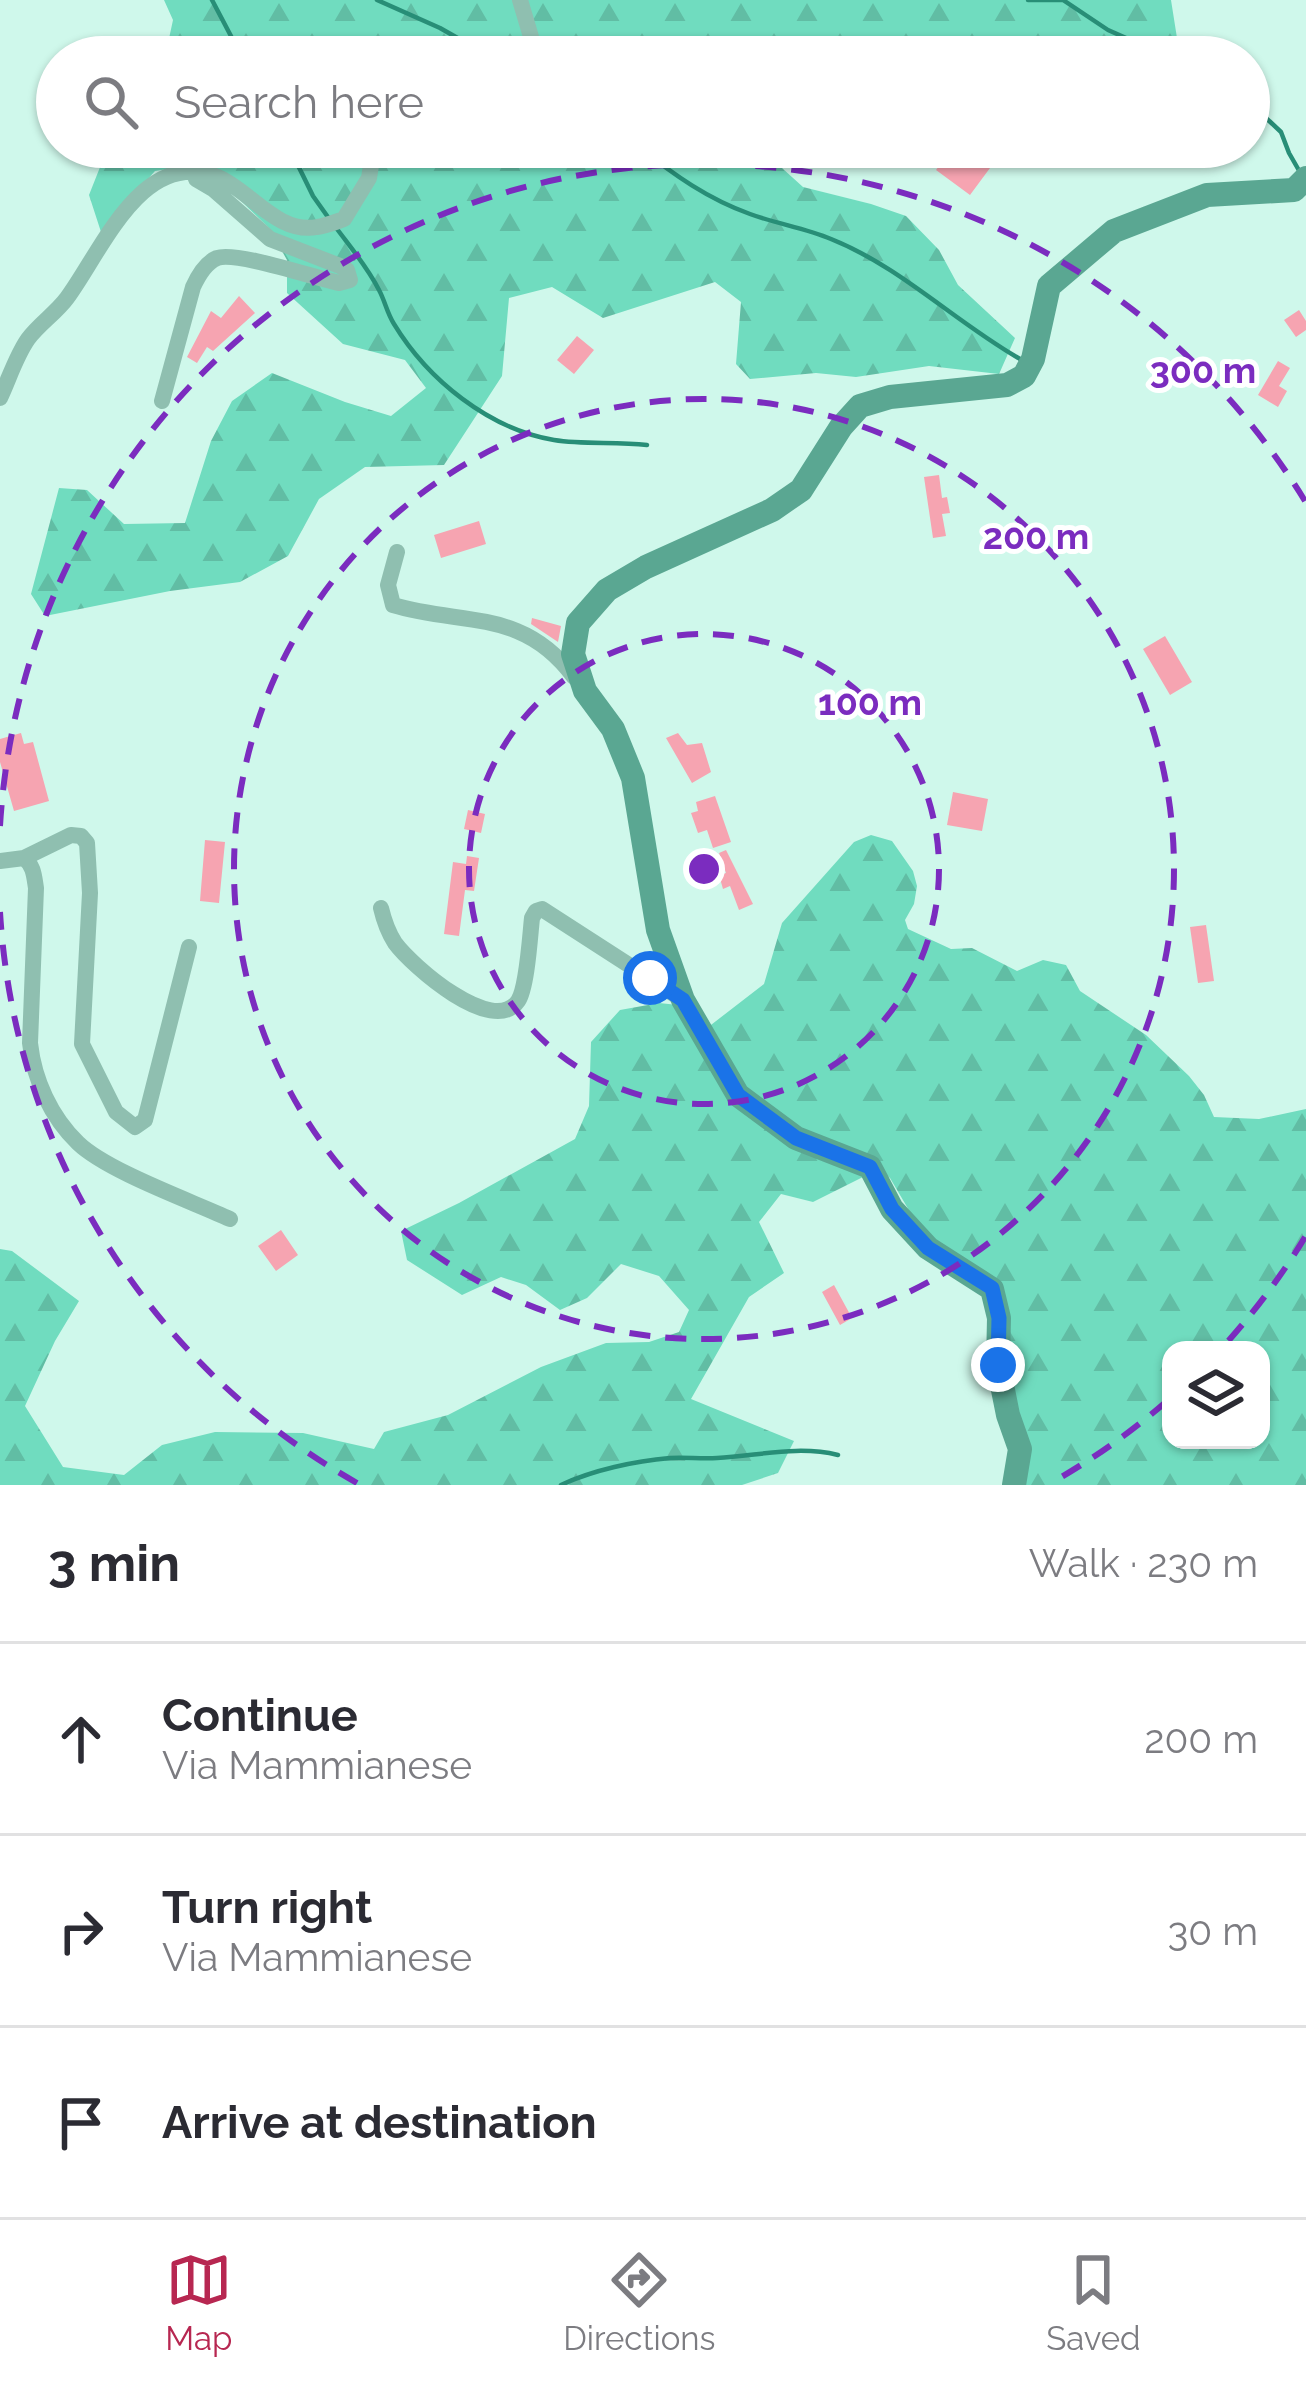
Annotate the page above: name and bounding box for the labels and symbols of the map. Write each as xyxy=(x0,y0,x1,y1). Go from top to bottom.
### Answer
text: 300 m xyxy=(1150,349,1256,391)
text: 200 m xyxy=(983,515,1089,557)
text: 100 m xyxy=(818,681,922,723)
centre of rings xyxy=(683,848,725,890)
route start xyxy=(623,951,677,1005)
route end xyxy=(971,1338,1025,1392)

